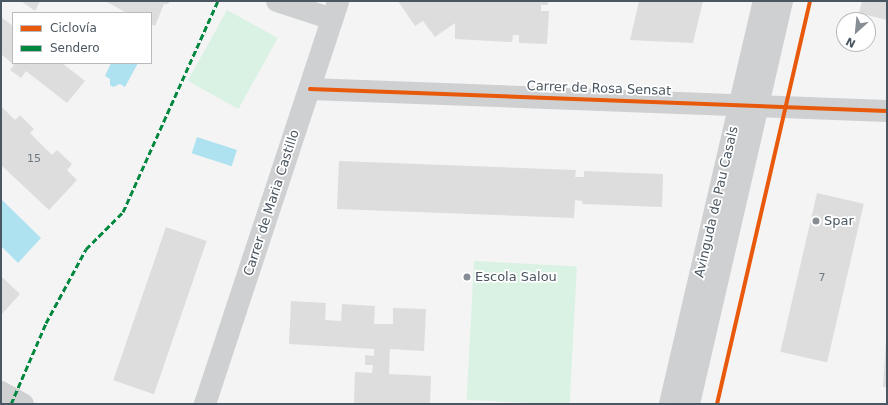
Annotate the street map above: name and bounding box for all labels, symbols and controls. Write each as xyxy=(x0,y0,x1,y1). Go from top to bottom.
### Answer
legend xyxy=(12,12,152,64)
north arrow xyxy=(836,12,876,52)
text: Ciclovía xyxy=(50,21,97,35)
text: N xyxy=(844,34,858,50)
text: Sendero xyxy=(50,41,100,55)
street label: Carrer de Rosa Sensat xyxy=(526,79,672,99)
street label: Avinguda de Pau Casals xyxy=(692,125,742,279)
street label: Carrer de Maria Castillo xyxy=(241,128,303,278)
house number: 15 xyxy=(27,152,41,166)
place label: Spar xyxy=(824,213,854,229)
marker: Spar xyxy=(811,216,821,226)
place label: Escola Salou xyxy=(475,269,557,285)
house number: 7 xyxy=(819,271,825,285)
marker: Escola Salou xyxy=(462,272,472,282)

